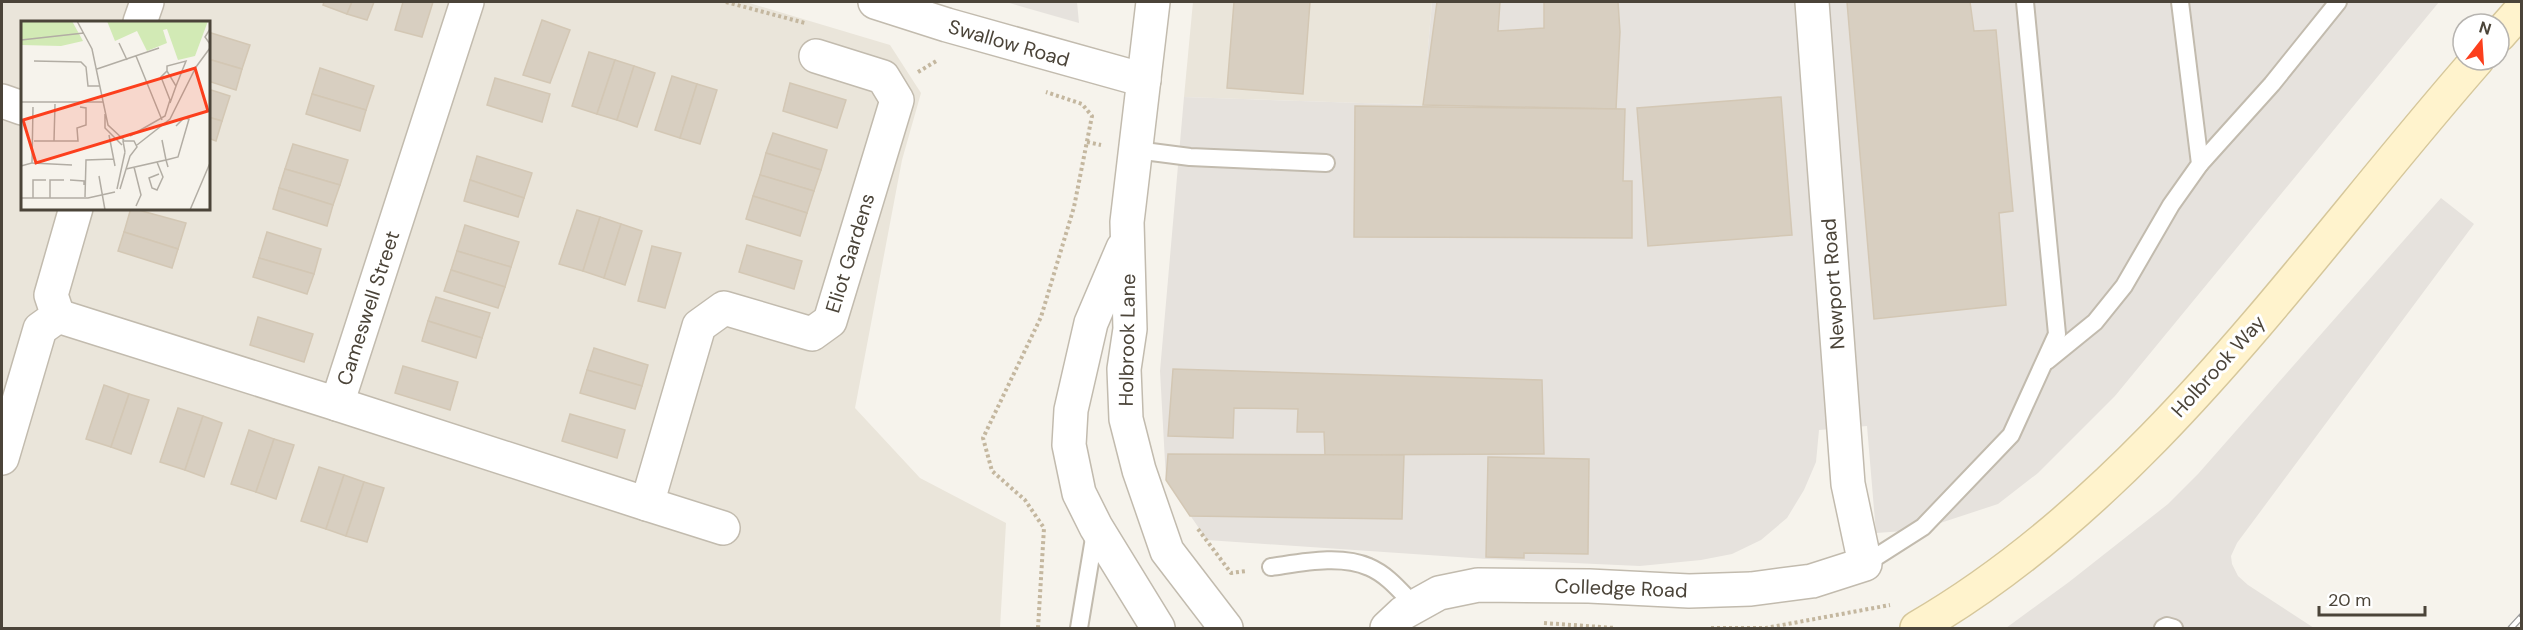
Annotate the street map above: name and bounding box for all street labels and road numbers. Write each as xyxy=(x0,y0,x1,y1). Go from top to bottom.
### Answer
street label: Swallow Road xyxy=(945,13,1073,73)
street label: Eliot Gardens xyxy=(819,190,881,316)
street label: Newport Road xyxy=(1815,217,1851,351)
street label: Cameswell Street xyxy=(331,227,405,389)
street label: Holbrook Lane xyxy=(1113,273,1141,407)
street label: Holbrook Way xyxy=(2165,309,2271,423)
street label: Colledge Road xyxy=(1554,573,1688,603)

